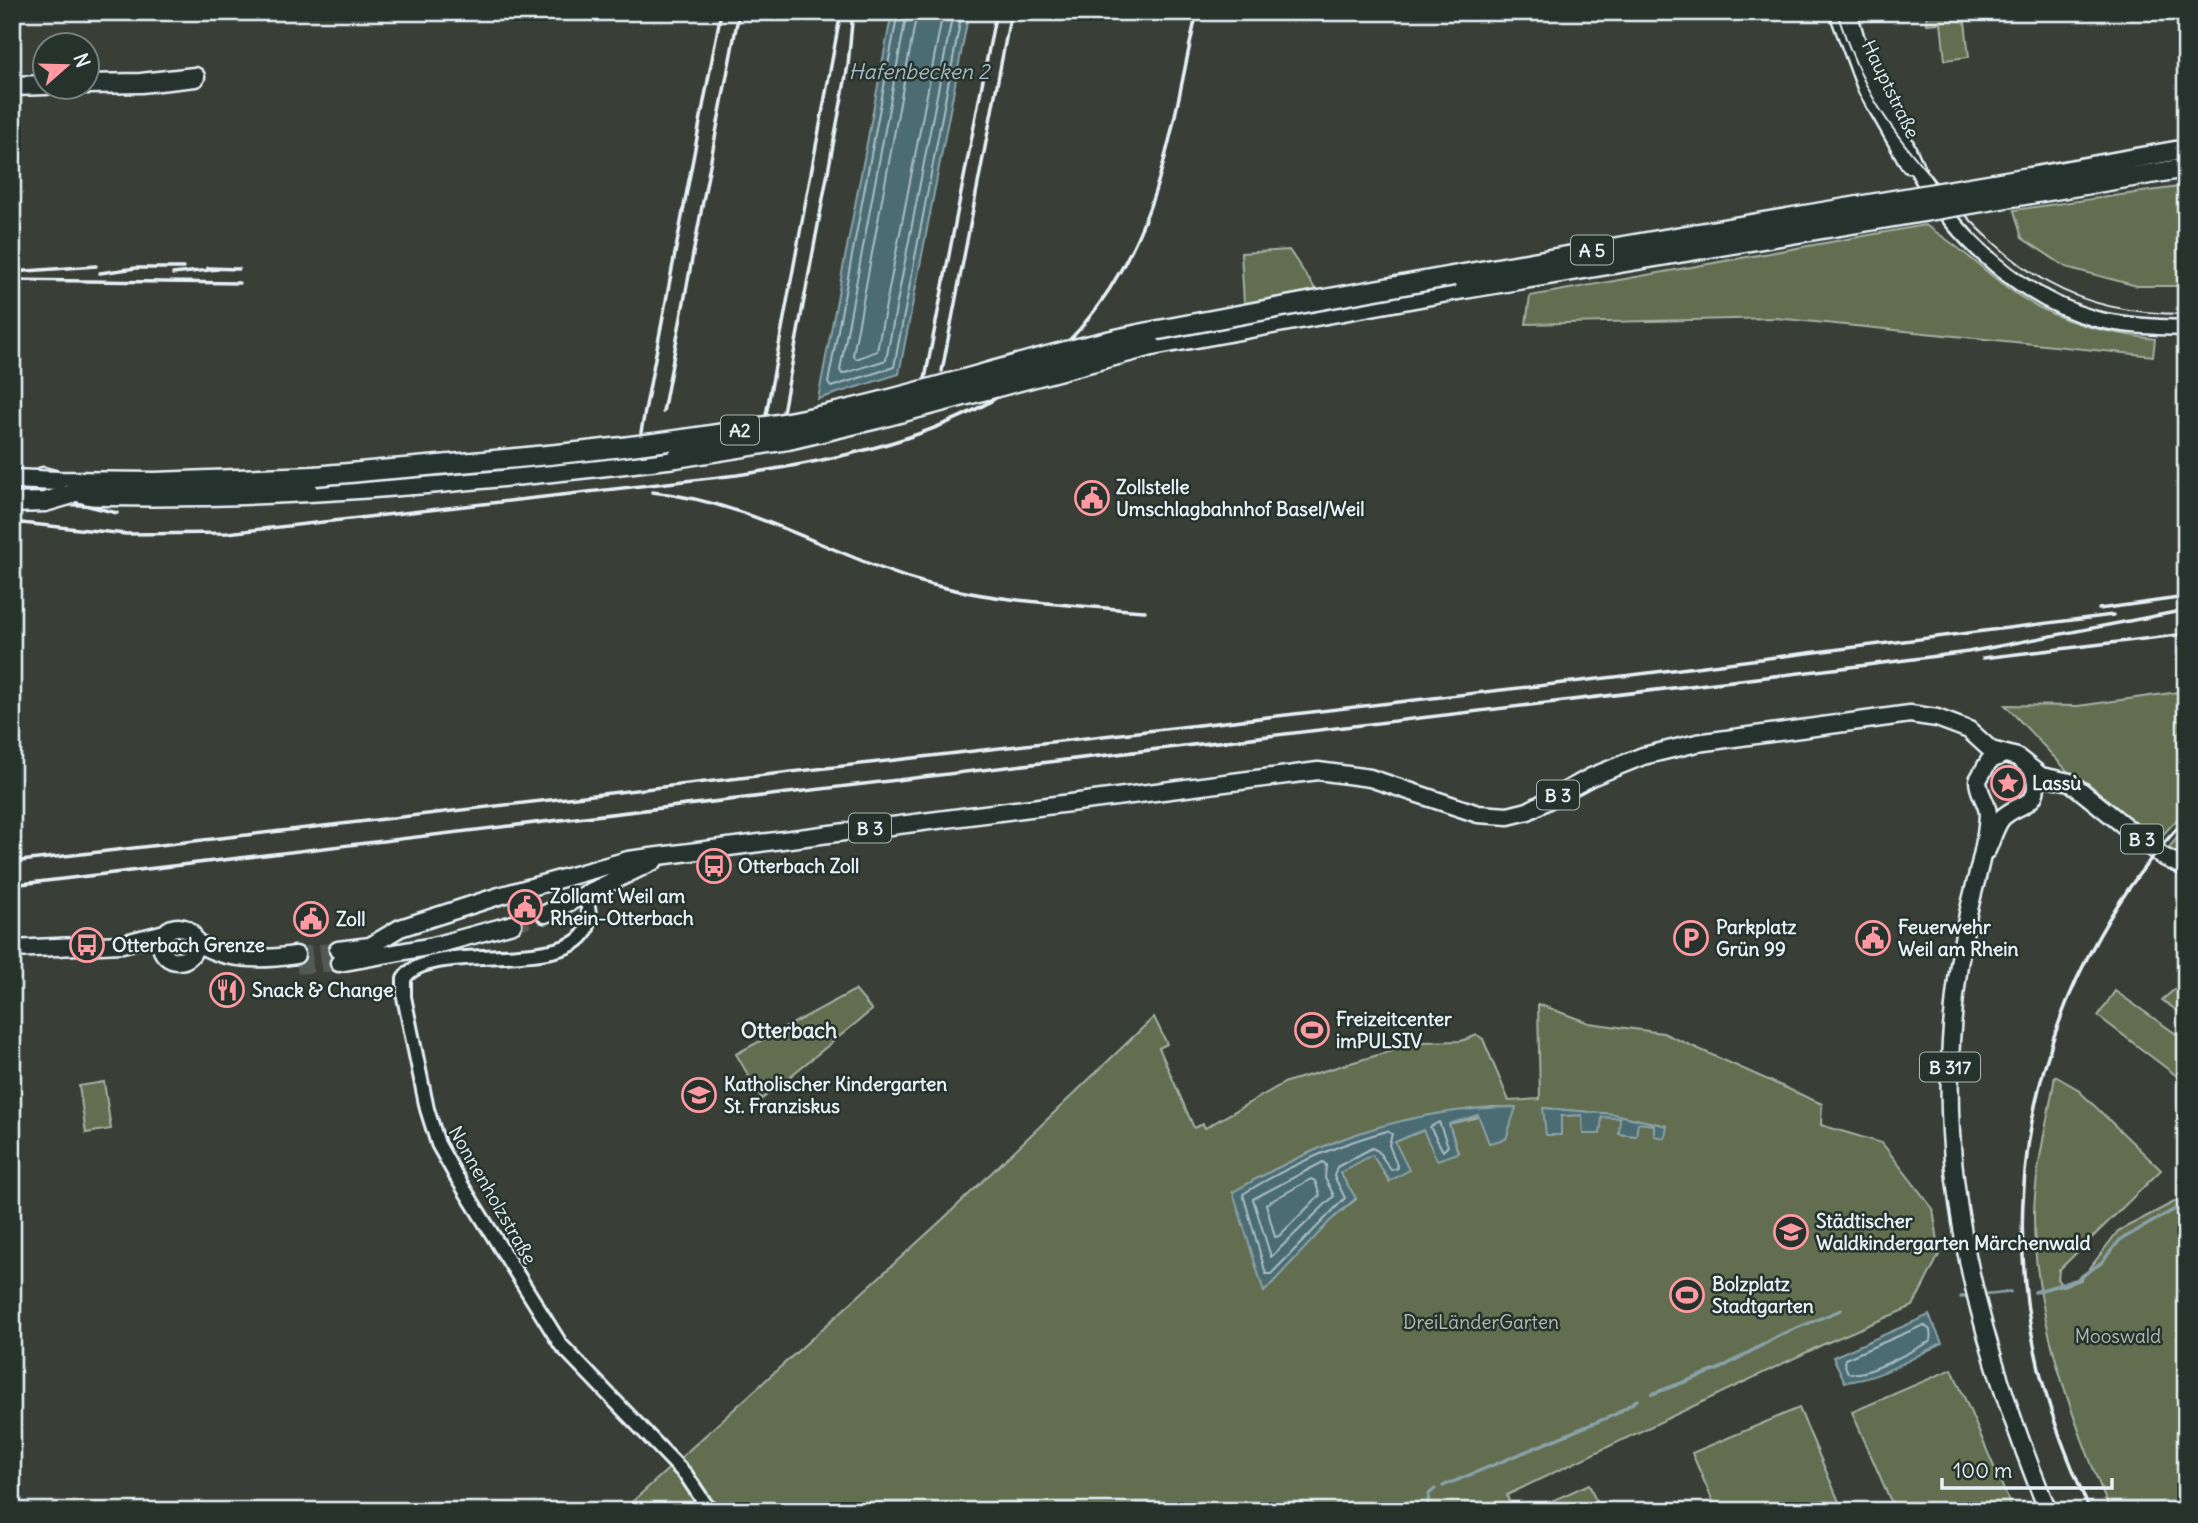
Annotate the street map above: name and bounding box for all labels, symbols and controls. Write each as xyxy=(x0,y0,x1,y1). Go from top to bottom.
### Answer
north arrow xyxy=(32,32,102,102)
street label: Hauptstraße xyxy=(1857,36,1925,142)
text: N xyxy=(68,50,95,70)
water label: Hafenbecken 2 xyxy=(848,58,991,85)
road number: A 5 xyxy=(1571,236,1613,264)
road number: A2 xyxy=(721,416,759,444)
place label: Zollstelle Umschlagbahnhof Basel/Weil xyxy=(1116,475,1365,521)
public building icon: Zollstelle Umschlagbahnhof Basel/Weil xyxy=(1073,479,1111,517)
place icon: Lassù xyxy=(1989,764,2027,802)
place label: Lassù xyxy=(2032,771,2081,795)
road number: B 3 xyxy=(1537,780,1579,810)
road number: B 3 xyxy=(849,814,891,842)
road number: B 3 xyxy=(2121,824,2163,854)
bus stop icon: Otterbach Zoll xyxy=(695,847,733,885)
place label: Otterbach Zoll xyxy=(738,854,859,878)
place label: Zollamt Weil am Rhein-Otterbach xyxy=(550,884,694,930)
public building icon: Zollamt Weil am Rhein-Otterbach xyxy=(506,888,544,926)
public building icon: Zoll xyxy=(292,900,330,938)
place label: Zoll xyxy=(336,907,366,931)
place label: Parkplatz Grün 99 xyxy=(1716,915,1797,961)
place label: Feuerwehr Weil am Rhein xyxy=(1898,915,2018,961)
parking icon: Parkplatz Grün 99 xyxy=(1672,919,1710,957)
public building icon: Feuerwehr Weil am Rhein xyxy=(1854,919,1892,957)
bus stop icon: Otterbach Grenze xyxy=(68,926,106,964)
place label: Otterbach Grenze xyxy=(112,933,265,957)
restaurant icon: Snack & Change xyxy=(208,971,246,1009)
place label: Snack & Change xyxy=(252,978,393,1002)
place label: Freizeitcenter imPULSIV xyxy=(1336,1007,1452,1053)
sports icon: Freizeitcenter imPULSIV xyxy=(1293,1011,1331,1049)
district label: Otterbach xyxy=(741,1017,837,1044)
road number: B 317 xyxy=(1920,1052,1980,1082)
place label: Katholischer Kindergarten St. Franziskus xyxy=(724,1072,947,1118)
school or university icon: Katholischer Kindergarten St. Franziskus xyxy=(680,1076,718,1114)
street label: Nonnenholzstraße xyxy=(444,1121,542,1269)
place label: Städtischer Waldkindergarten Märchenwald xyxy=(1816,1209,2091,1255)
school or university icon: Städtischer Waldkindergarten Märchenwald xyxy=(1772,1213,1810,1251)
place label: Bolzplatz Stadtgarten xyxy=(1712,1272,1814,1318)
sports icon: Bolzplatz Stadtgarten xyxy=(1668,1276,1706,1314)
park label: DreiLänderGarten xyxy=(1403,1310,1559,1334)
park label: Mooswald xyxy=(2075,1324,2161,1348)
scale bar xyxy=(1942,1446,2112,1490)
text: 100 m xyxy=(1953,1457,2012,1484)

